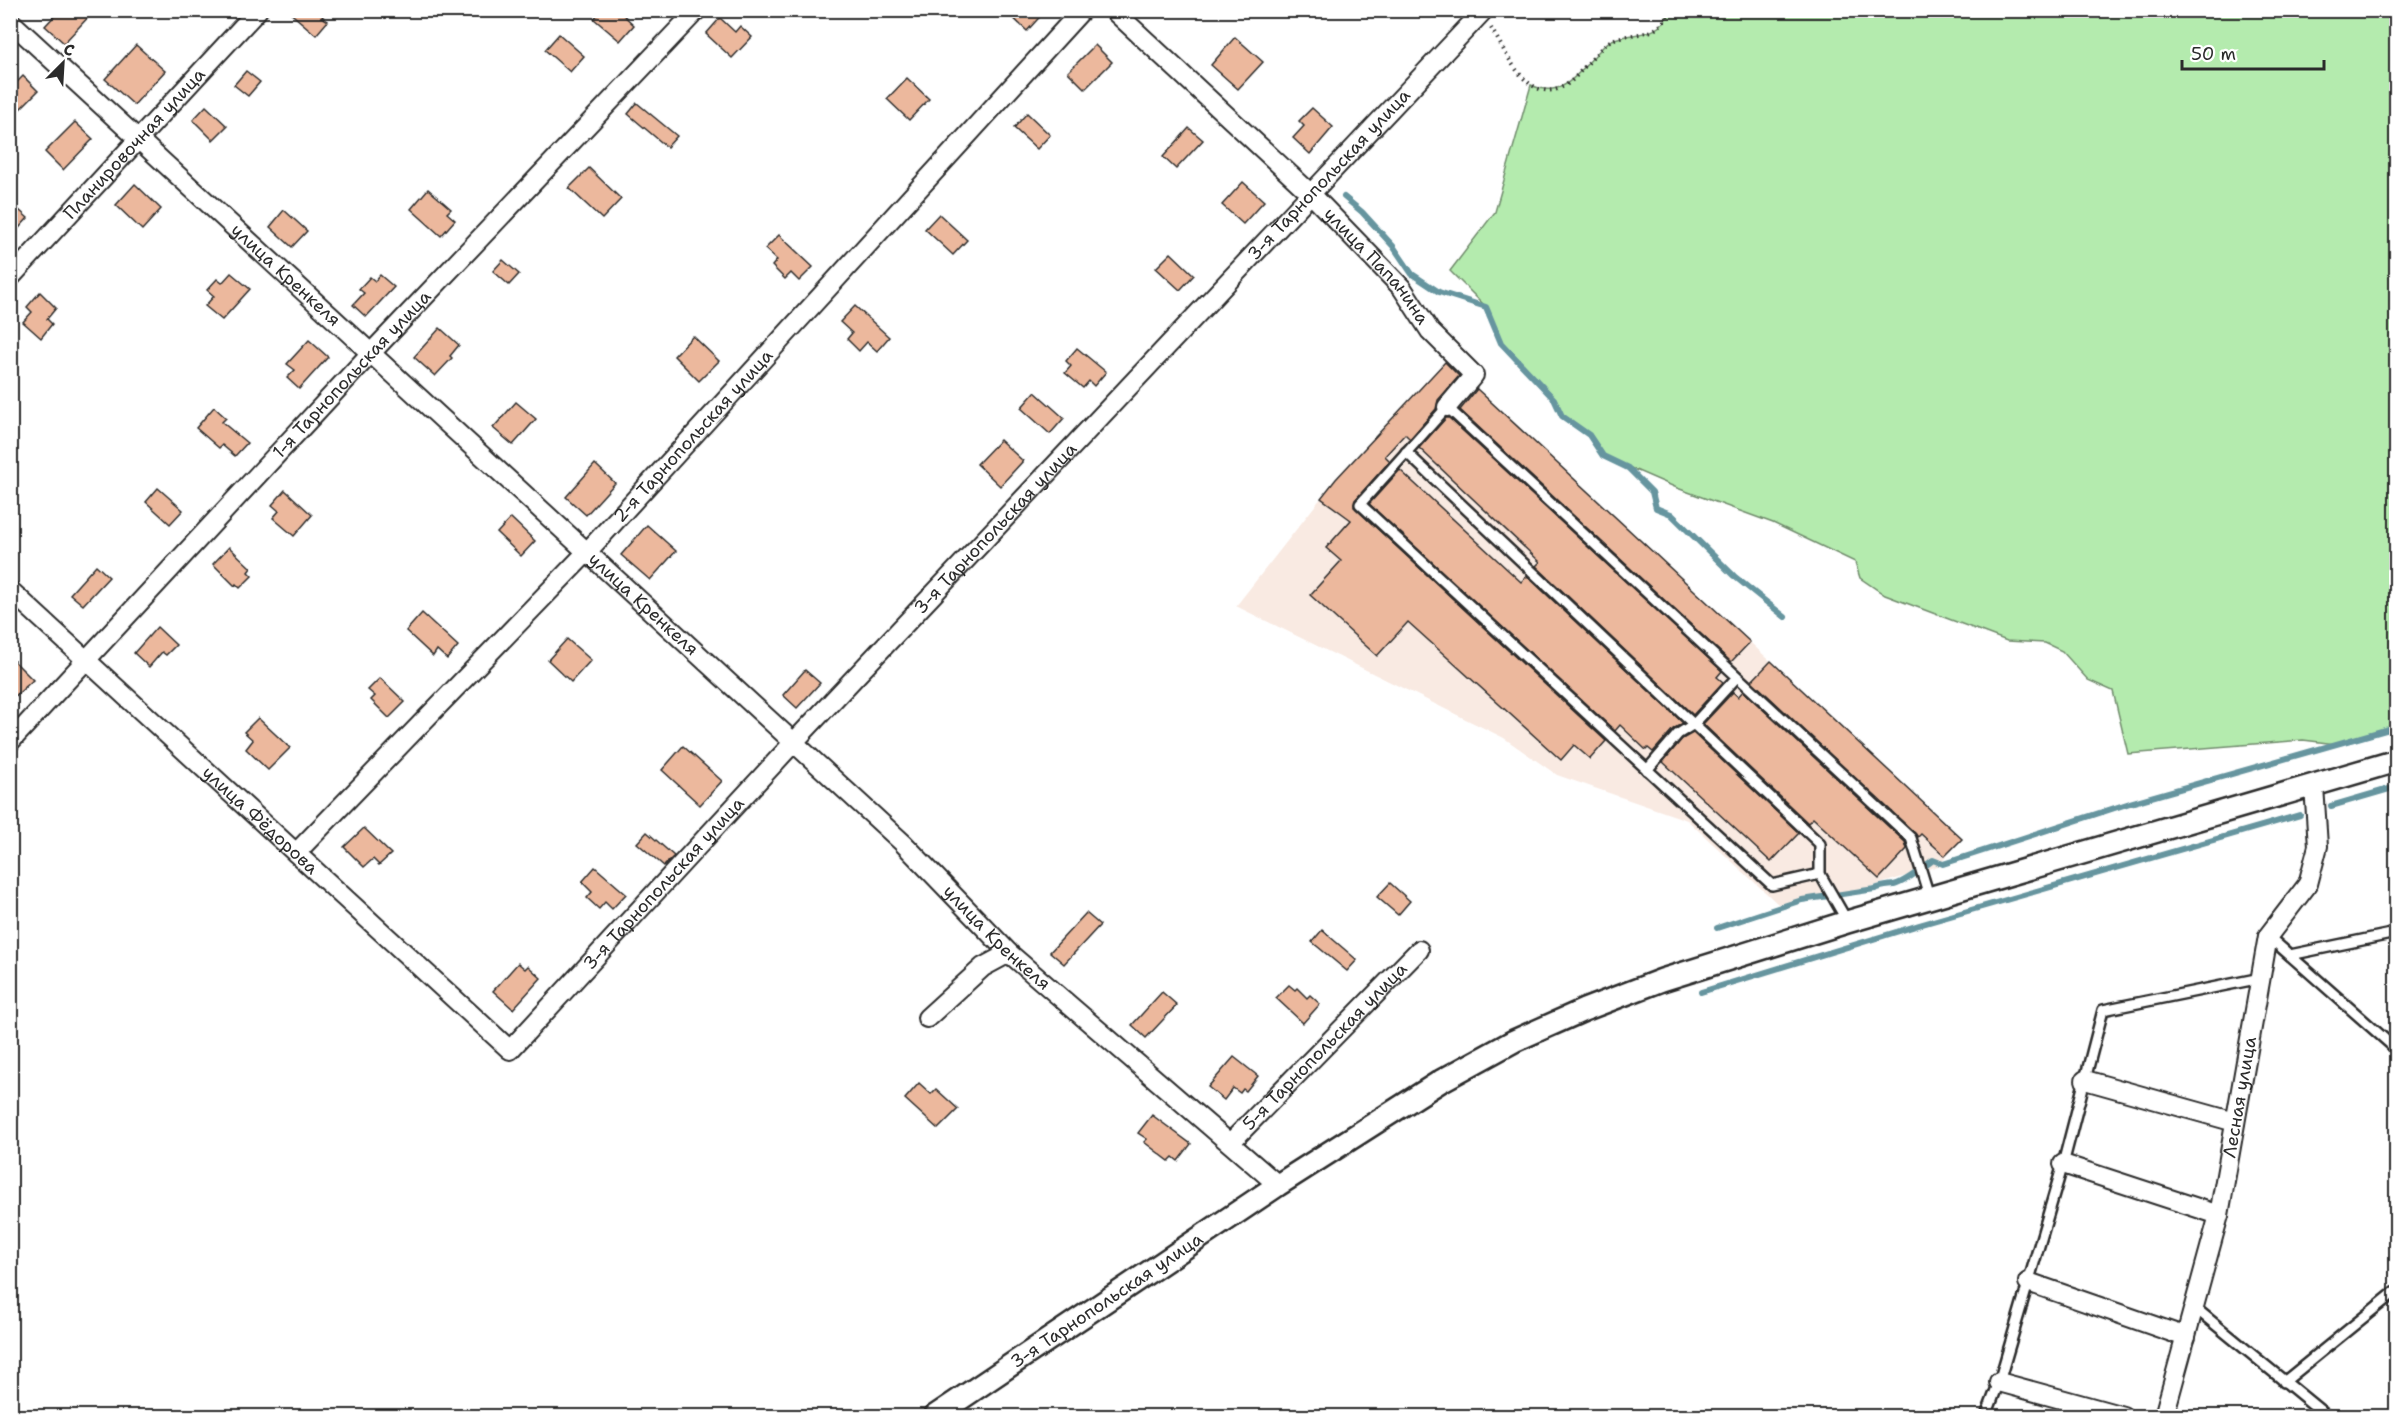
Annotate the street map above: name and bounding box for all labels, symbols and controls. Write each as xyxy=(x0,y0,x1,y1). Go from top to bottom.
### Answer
north arrow xyxy=(33,33,93,93)
scale bar xyxy=(2182,33,2324,71)
text: С xyxy=(60,38,78,61)
text: 50 m xyxy=(2191,42,2236,66)
street label: Планировочная улица xyxy=(58,63,211,225)
street label: 3-я Тарнопольская улица xyxy=(1242,84,1415,266)
street label: улица Папанина xyxy=(1319,202,1435,329)
street label: улица Кренкеля xyxy=(226,218,346,332)
street label: 1-я Тарнопольская улица xyxy=(267,285,436,464)
street label: 2-я Тарнопольская улица xyxy=(608,344,778,527)
street label: 3-я Тарнопольская улица xyxy=(909,437,1082,619)
street label: улица Кренкеля xyxy=(583,547,704,661)
street label: улица Фёдорова xyxy=(197,761,323,880)
street label: 3-я Тарнопольская улица xyxy=(578,792,749,975)
street label: улица Кренкеля xyxy=(938,880,1056,996)
street label: 5-я Тарнопольская улица xyxy=(1237,957,1412,1135)
street label: Лесная улица xyxy=(2217,1035,2262,1160)
street label: 3-я Тарнопольская улица xyxy=(1006,1227,1208,1374)

